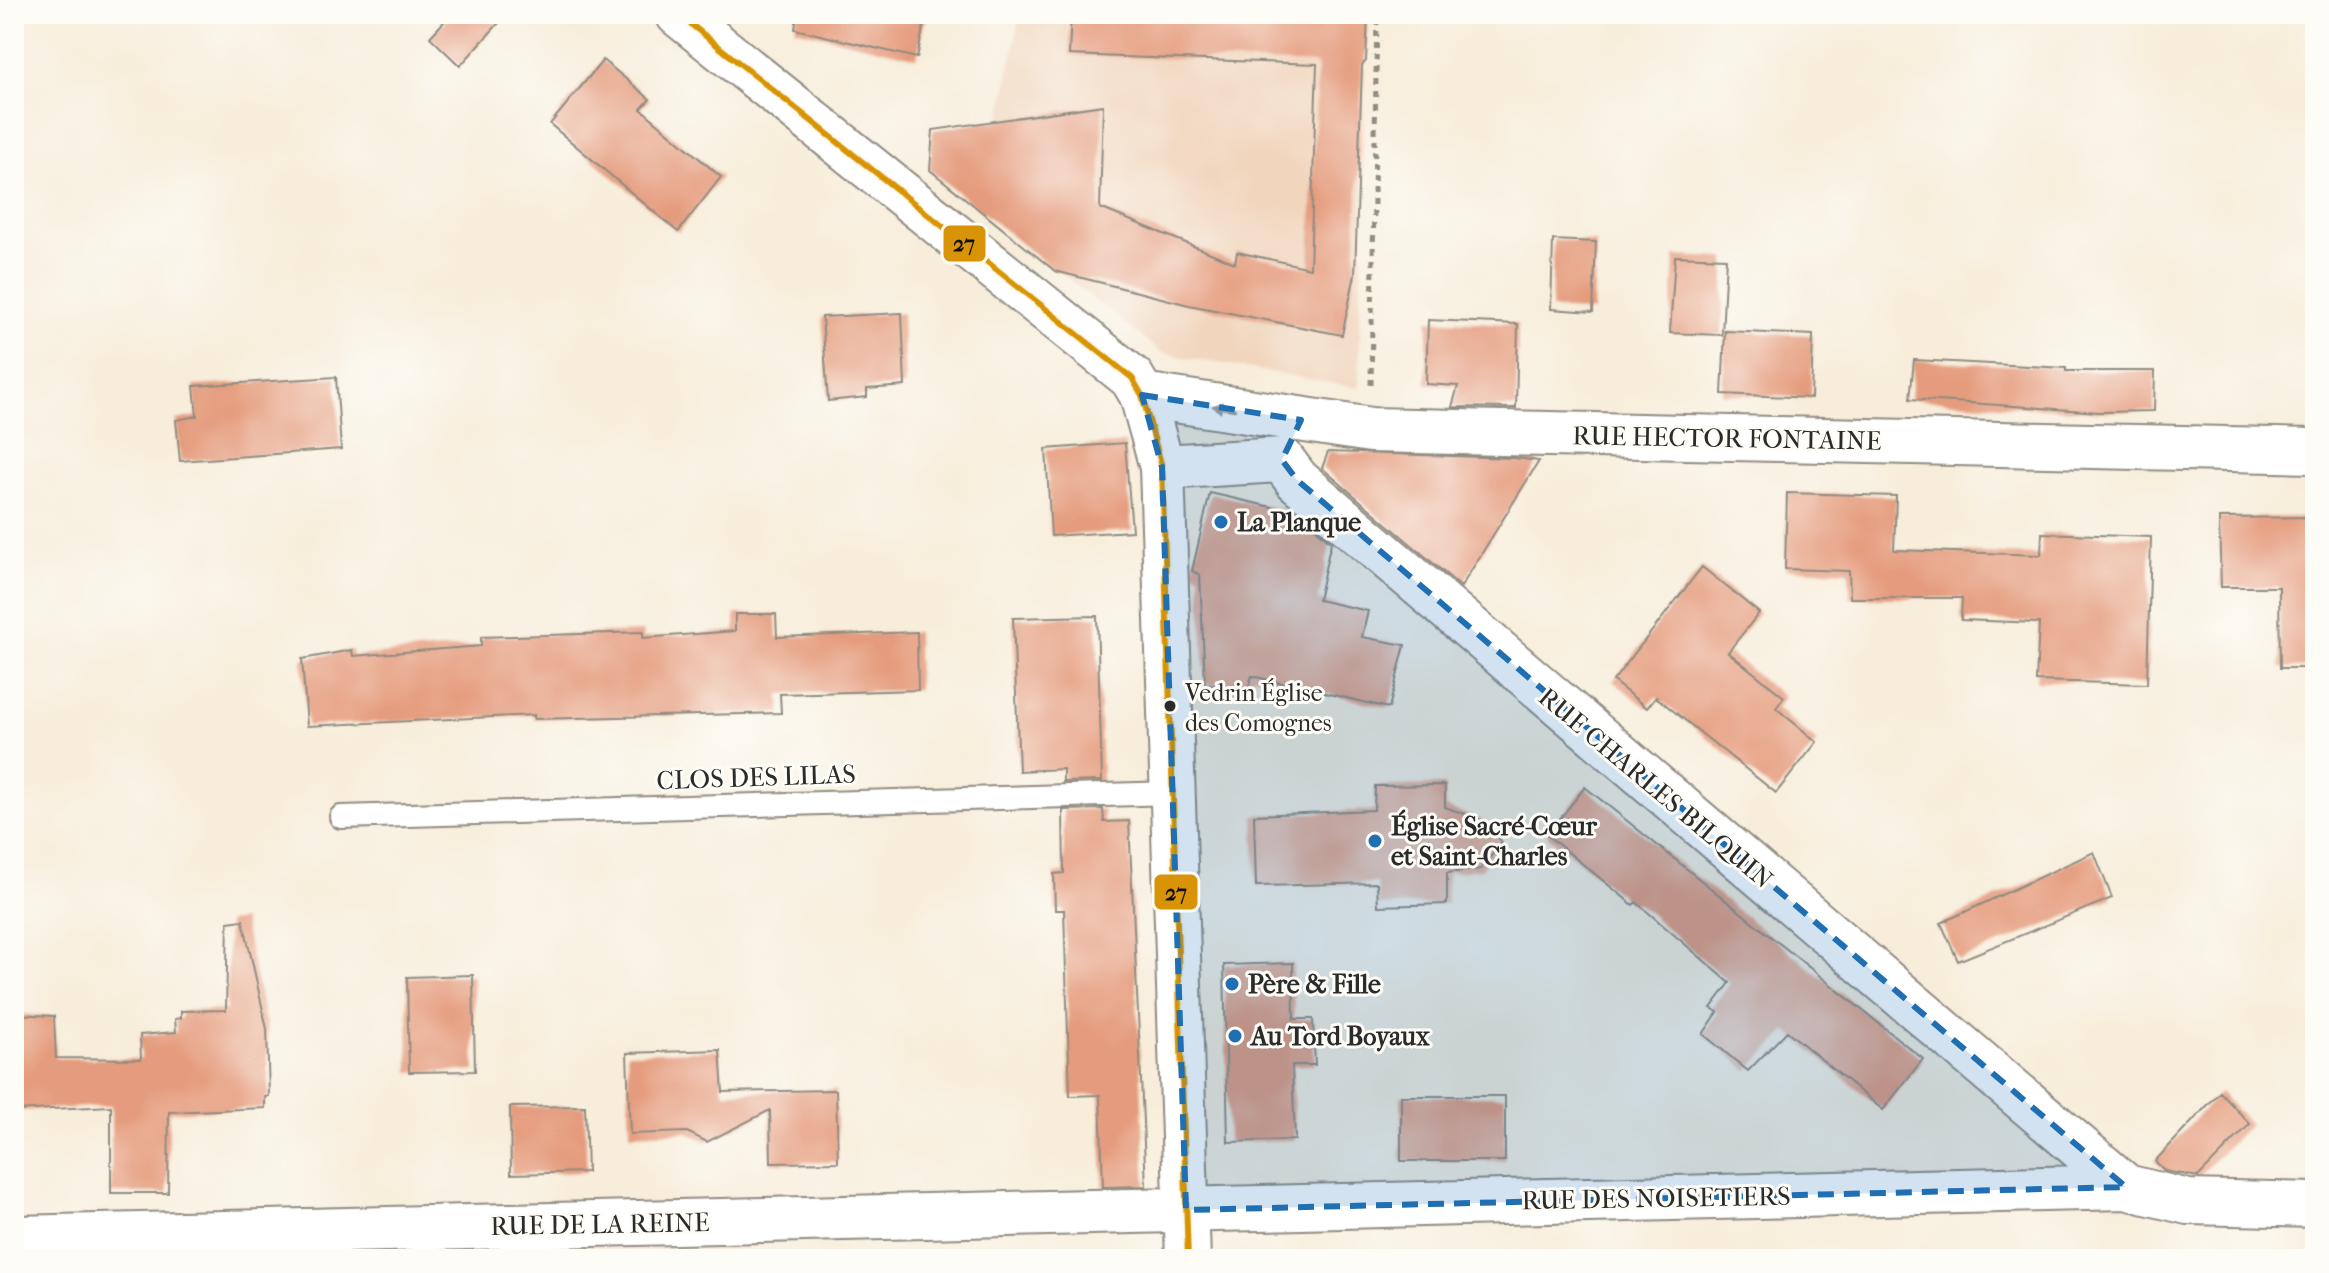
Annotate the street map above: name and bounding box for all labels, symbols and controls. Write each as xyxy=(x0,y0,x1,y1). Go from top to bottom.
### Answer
line badge: 27 xyxy=(942,224,987,263)
text: 27 xyxy=(953,231,975,257)
one-way arrow xyxy=(1211,401,1236,413)
street label: RUE HECTOR FONTAINE xyxy=(1572,420,1882,457)
place label: La Planque xyxy=(1237,507,1361,538)
marker: La Planque xyxy=(1212,513,1230,531)
place label: Vedrin Église des Comognes xyxy=(1184,678,1332,737)
street label: RUE CHARLES BILQUIN xyxy=(1532,681,1779,896)
marker: Vedrin Église des Comognes xyxy=(1162,698,1178,714)
street label: CLOS DES LILAS xyxy=(656,759,856,796)
place label: Église Sacré-Cœur et Saint-Charles xyxy=(1391,809,1598,872)
marker: Église Sacré-Cœur et Saint-Charles xyxy=(1366,832,1384,850)
line badge: 27 xyxy=(1153,873,1199,911)
text: 27 xyxy=(1165,880,1187,906)
place label: Père & Fille xyxy=(1248,969,1381,1000)
marker: Père & Fille xyxy=(1223,975,1241,993)
place label: Au Tord Boyaux xyxy=(1249,1021,1430,1052)
marker: Au Tord Boyaux xyxy=(1226,1027,1244,1045)
street label: RUE DES NOISETIERS xyxy=(1521,1181,1791,1216)
street label: RUE DE LA REINE xyxy=(490,1207,710,1242)

